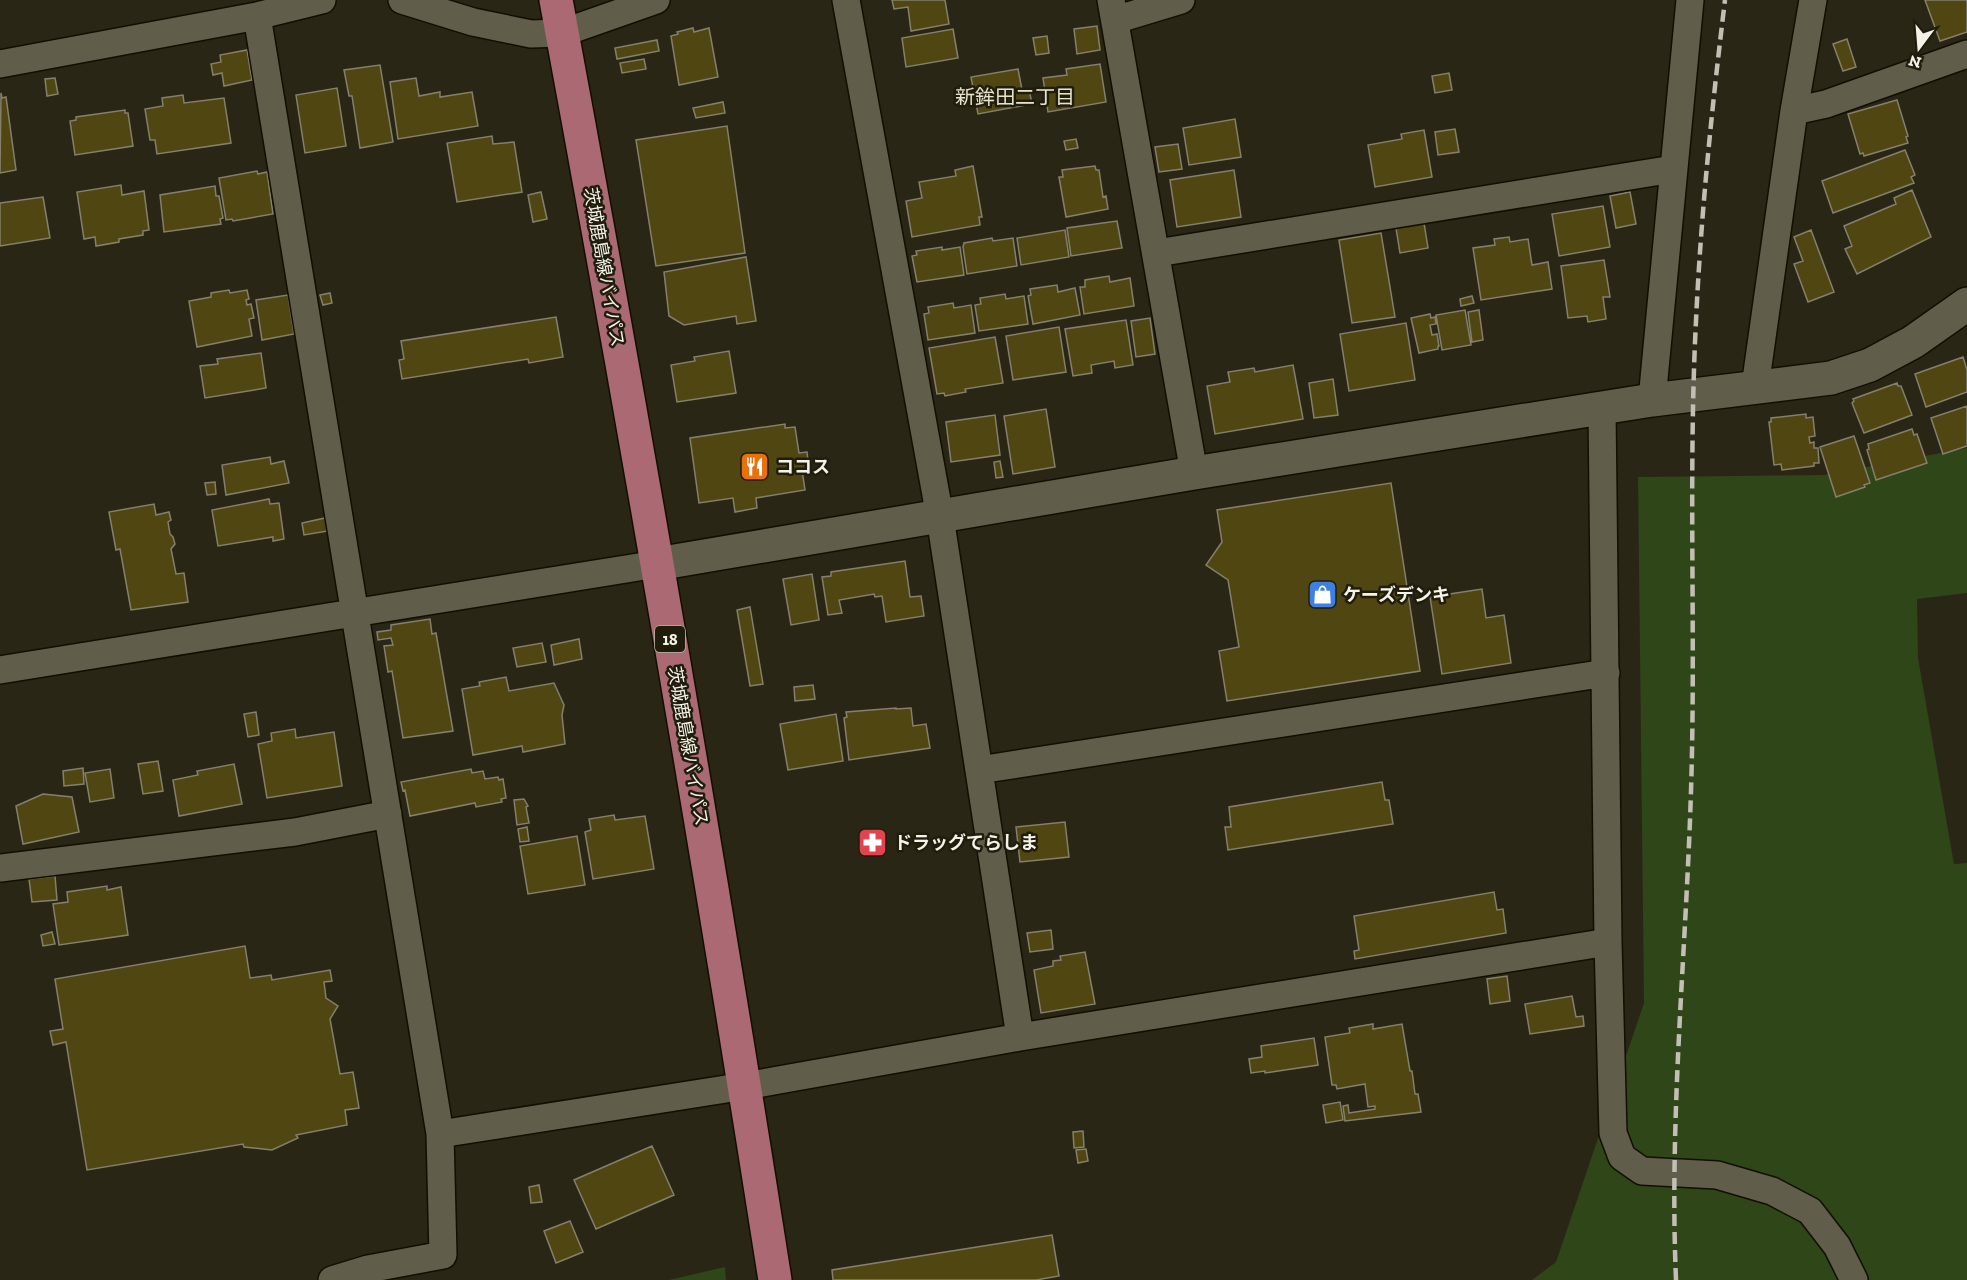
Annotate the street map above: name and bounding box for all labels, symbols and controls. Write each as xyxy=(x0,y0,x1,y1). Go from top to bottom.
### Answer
north arrow xyxy=(1889,18,1949,78)
text: N xyxy=(1907,51,1923,73)
district label: 新鉾田二丁目 xyxy=(955,85,1075,109)
street label: 茨城鹿島線バイパス xyxy=(579,185,629,349)
restaurant icon: ココス xyxy=(739,451,771,483)
place label: ココス xyxy=(776,456,830,478)
shop icon: ケーズデンキ xyxy=(1306,579,1338,611)
place label: ケーズデンキ xyxy=(1343,584,1450,606)
road number: 18 xyxy=(655,626,685,652)
street label: 茨城鹿島線バイパス xyxy=(663,664,713,828)
pharmacy icon: ドラッグてらしま xyxy=(857,827,889,859)
place label: ドラッグてらしま xyxy=(894,832,1038,854)

